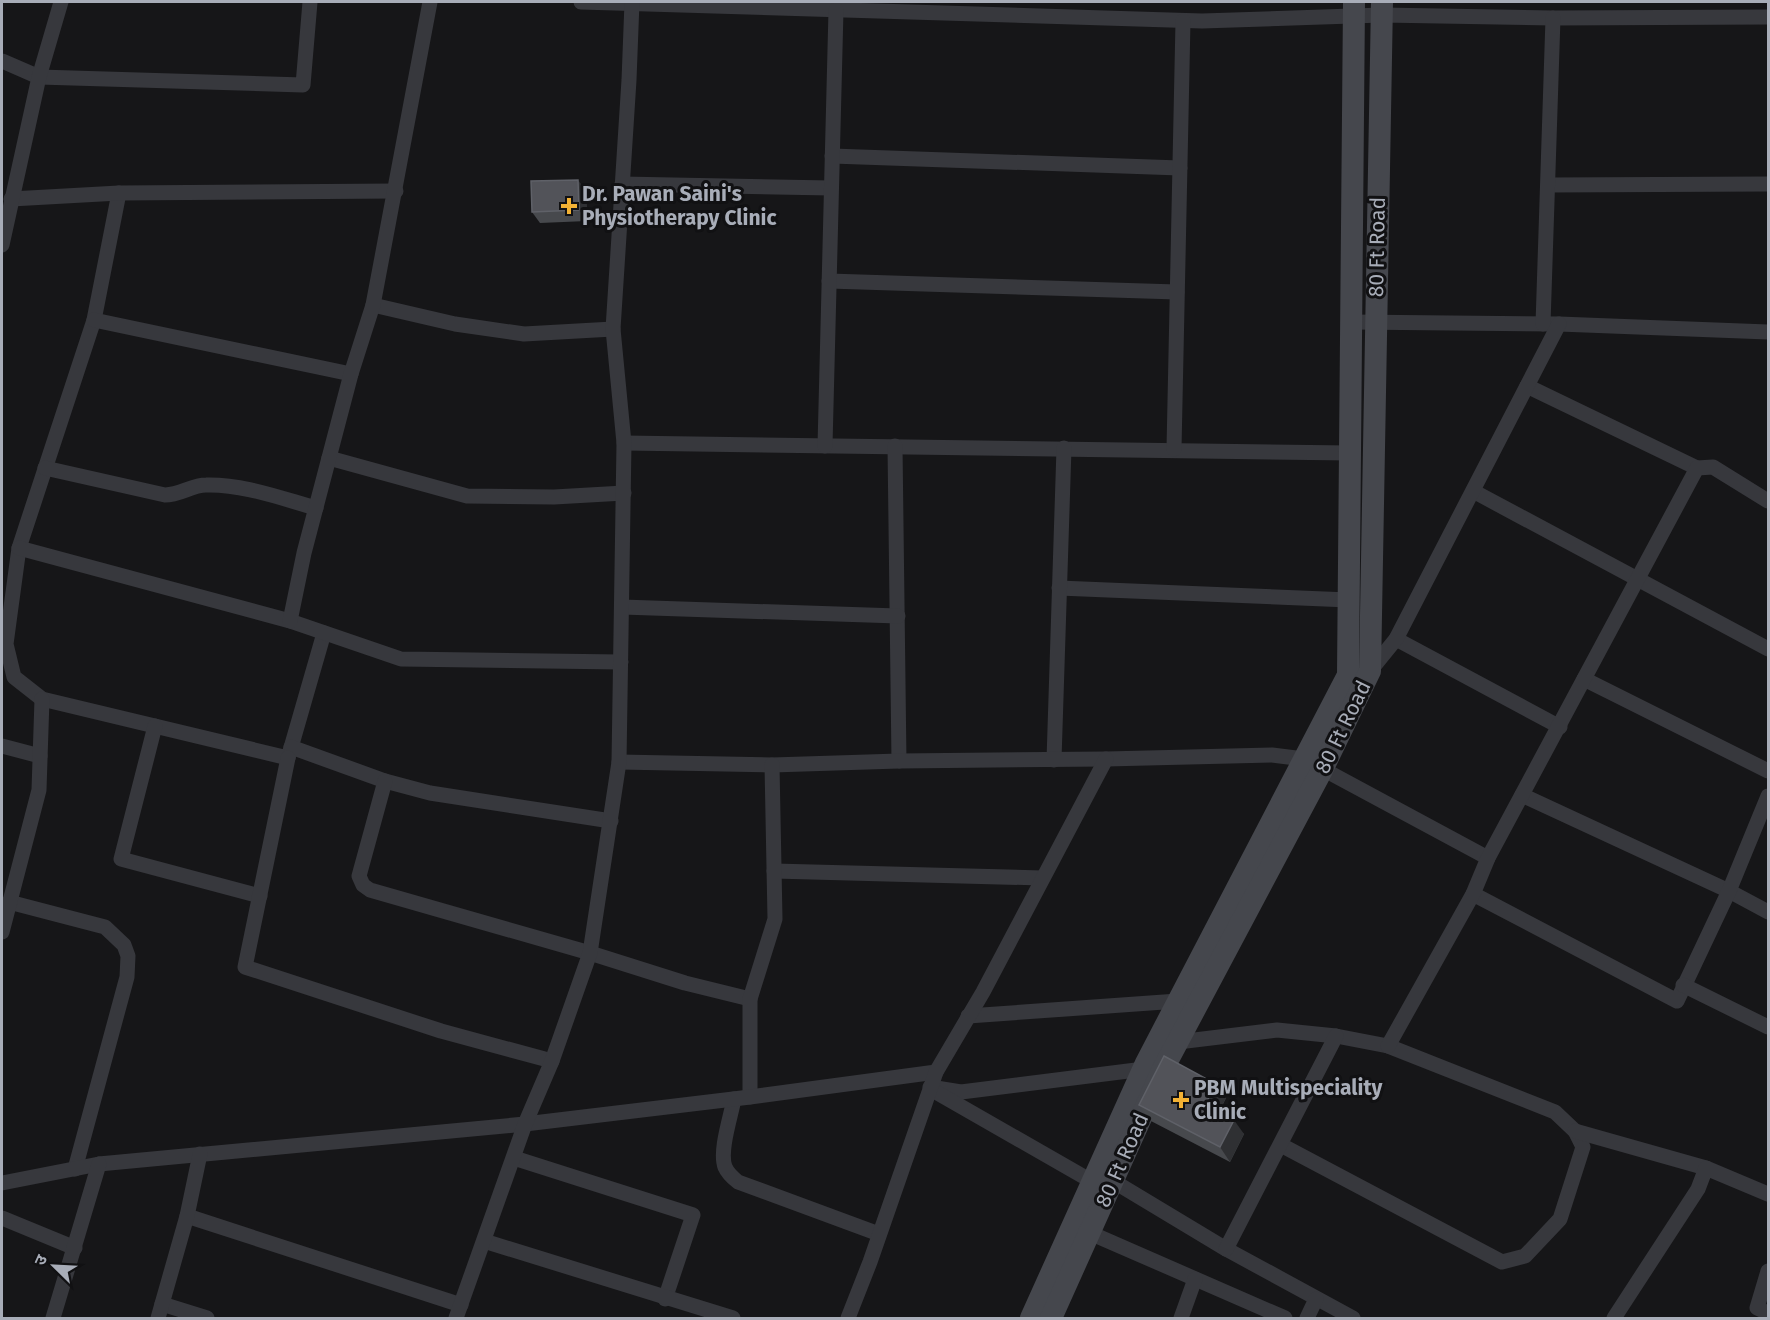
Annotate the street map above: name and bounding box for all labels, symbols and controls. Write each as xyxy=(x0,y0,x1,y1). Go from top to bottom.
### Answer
place label: Dr. Pawan Saini's Physiotherapy Clinic xyxy=(582,181,777,231)
marker: Dr. Pawan Saini's Physiotherapy Clinic xyxy=(560,197,578,215)
street label: 80 Ft Road xyxy=(1363,197,1391,297)
street label: 80 Ft Road xyxy=(1309,676,1377,778)
place label: PBM Multispeciality Clinic xyxy=(1194,1075,1383,1125)
marker: PBM Multispeciality Clinic xyxy=(1172,1091,1190,1109)
street label: 80 Ft Road xyxy=(1090,1109,1154,1211)
north arrow xyxy=(24,1236,84,1296)
text: उ xyxy=(30,1251,52,1268)

